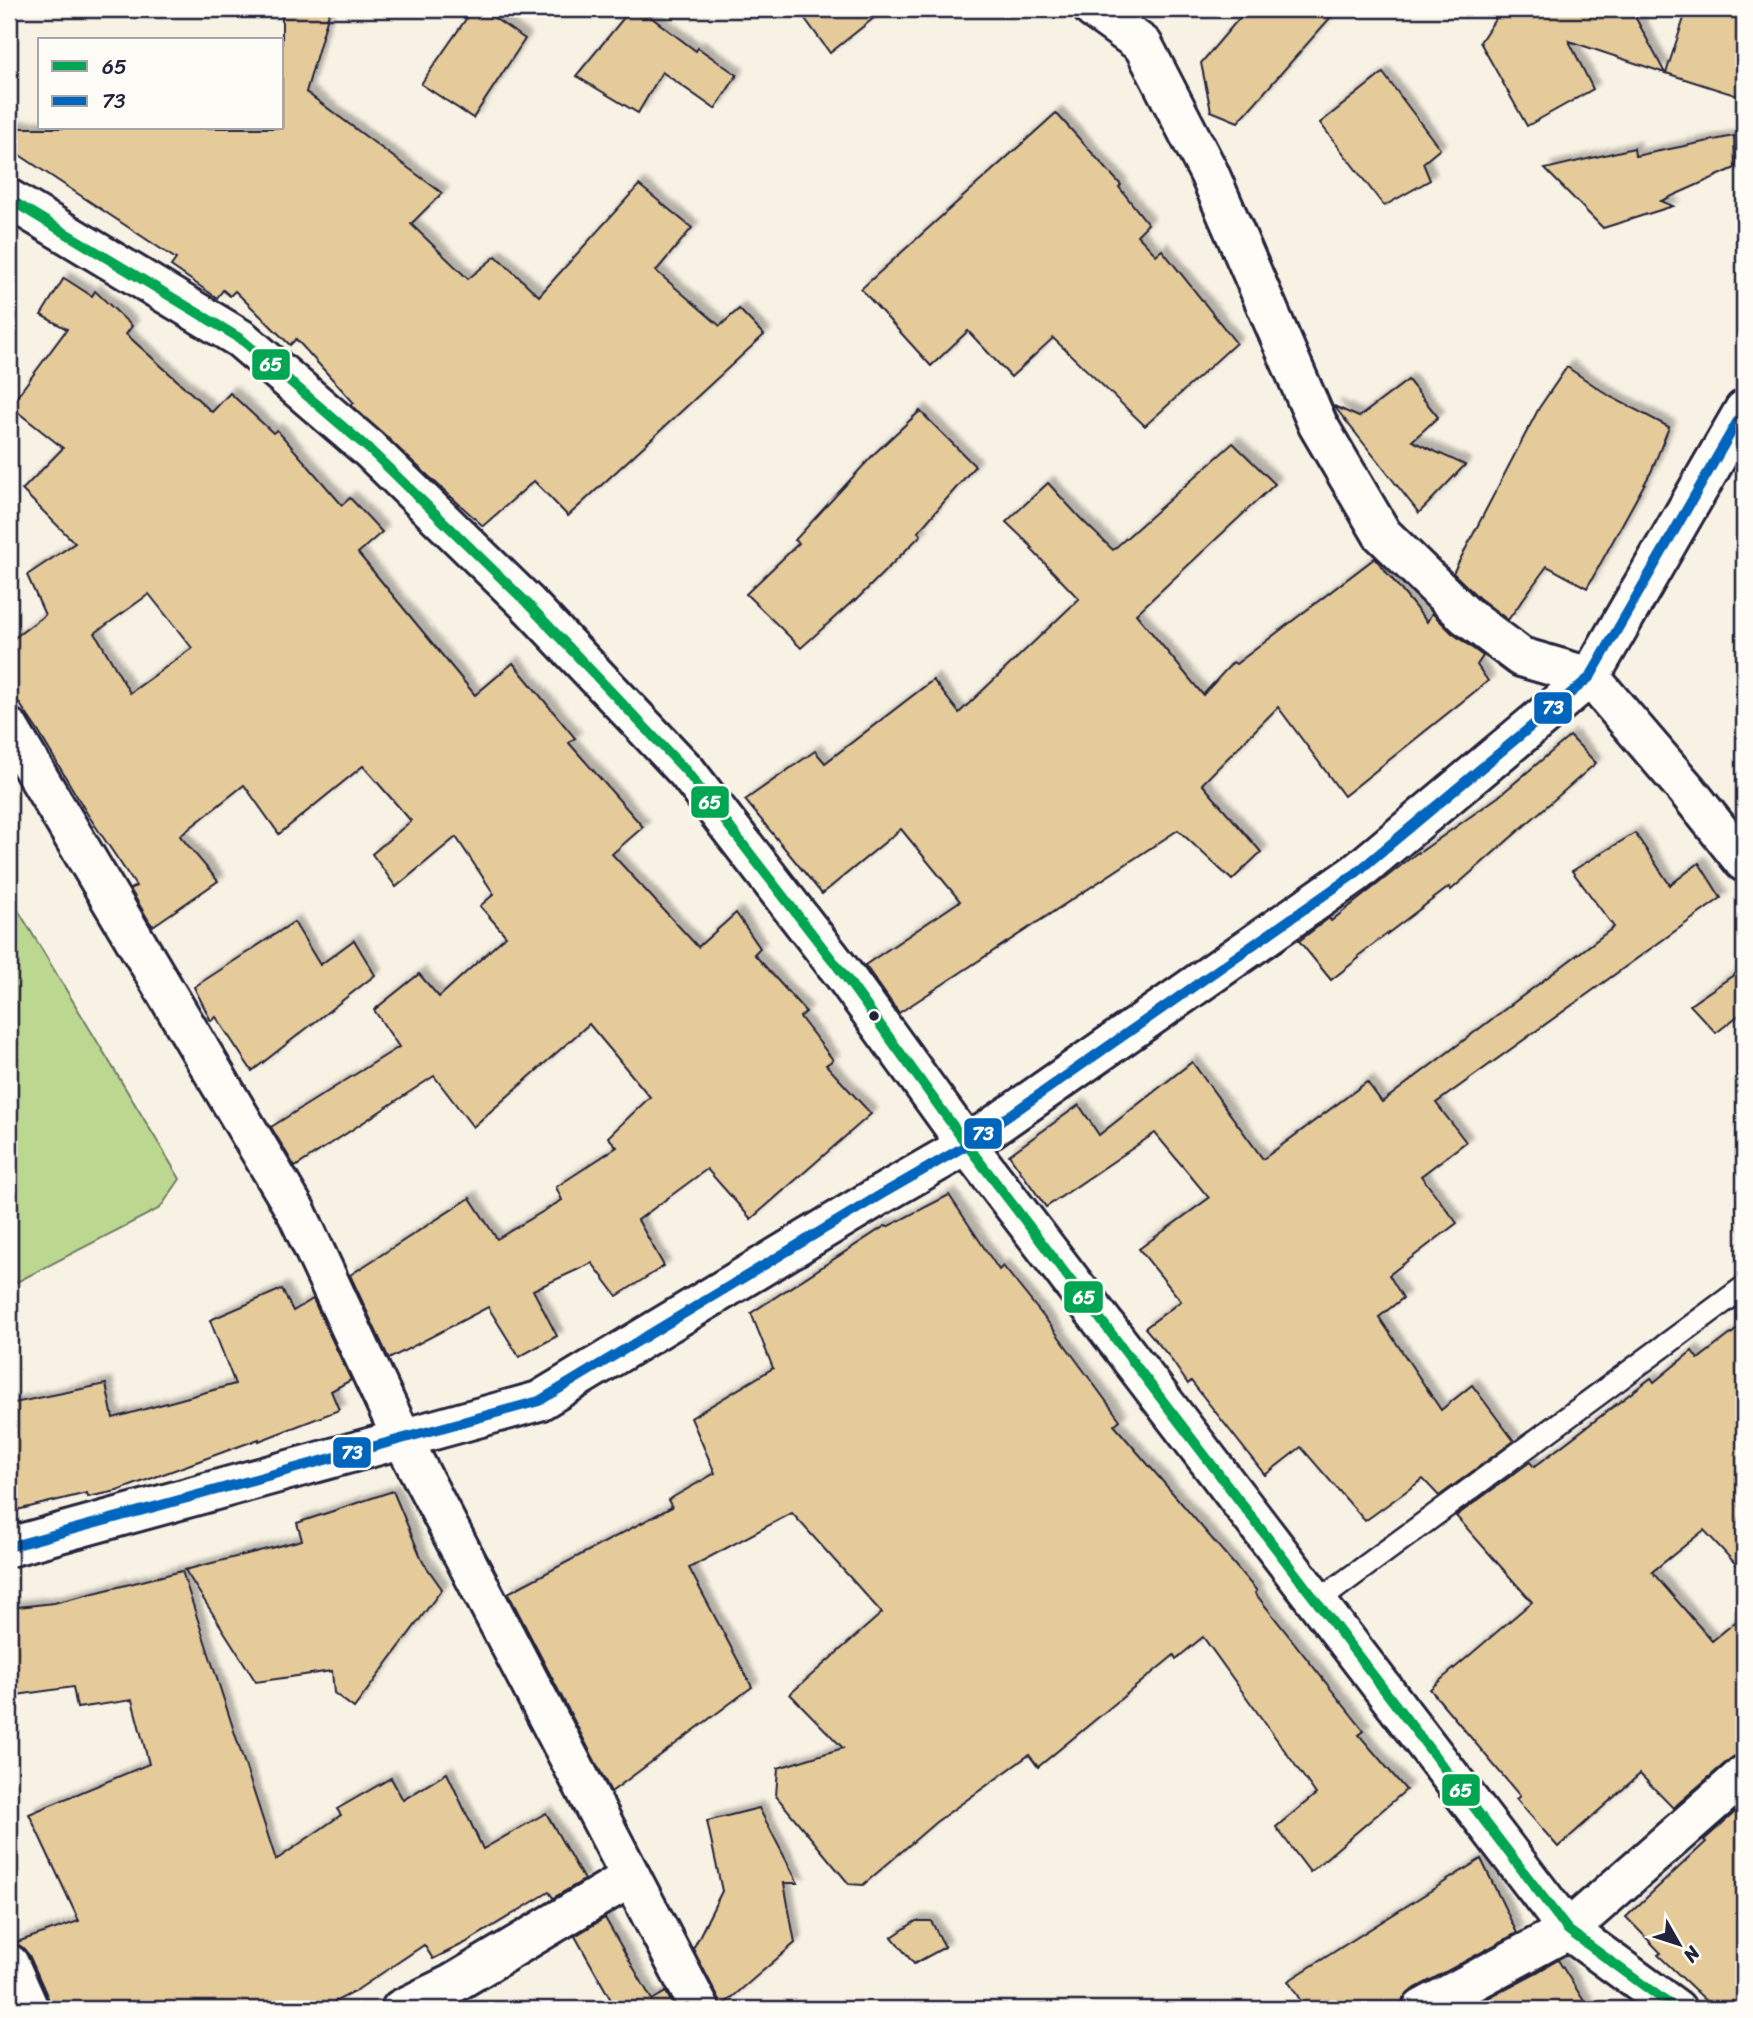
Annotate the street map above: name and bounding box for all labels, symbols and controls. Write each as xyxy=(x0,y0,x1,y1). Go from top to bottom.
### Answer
legend xyxy=(38,38,284,130)
text: 65 xyxy=(102,48,127,86)
text: 73 xyxy=(102,82,126,120)
line badge: 65 xyxy=(251,348,291,381)
text: 65 xyxy=(259,348,283,381)
line badge: 73 xyxy=(1533,691,1573,725)
text: 73 xyxy=(1542,691,1564,724)
line badge: 65 xyxy=(690,785,730,819)
text: 65 xyxy=(698,786,722,819)
unlabelled marker xyxy=(867,1009,881,1023)
line badge: 73 xyxy=(963,1117,1003,1150)
text: 73 xyxy=(972,1117,994,1150)
line badge: 65 xyxy=(1063,1280,1104,1314)
text: 65 xyxy=(1072,1281,1096,1314)
line badge: 73 xyxy=(332,1436,372,1469)
text: 73 xyxy=(341,1436,363,1469)
line badge: 65 xyxy=(1441,1773,1481,1807)
text: 65 xyxy=(1449,1774,1473,1807)
north arrow xyxy=(1644,1910,1714,1980)
text: N xyxy=(1674,1938,1709,1971)

